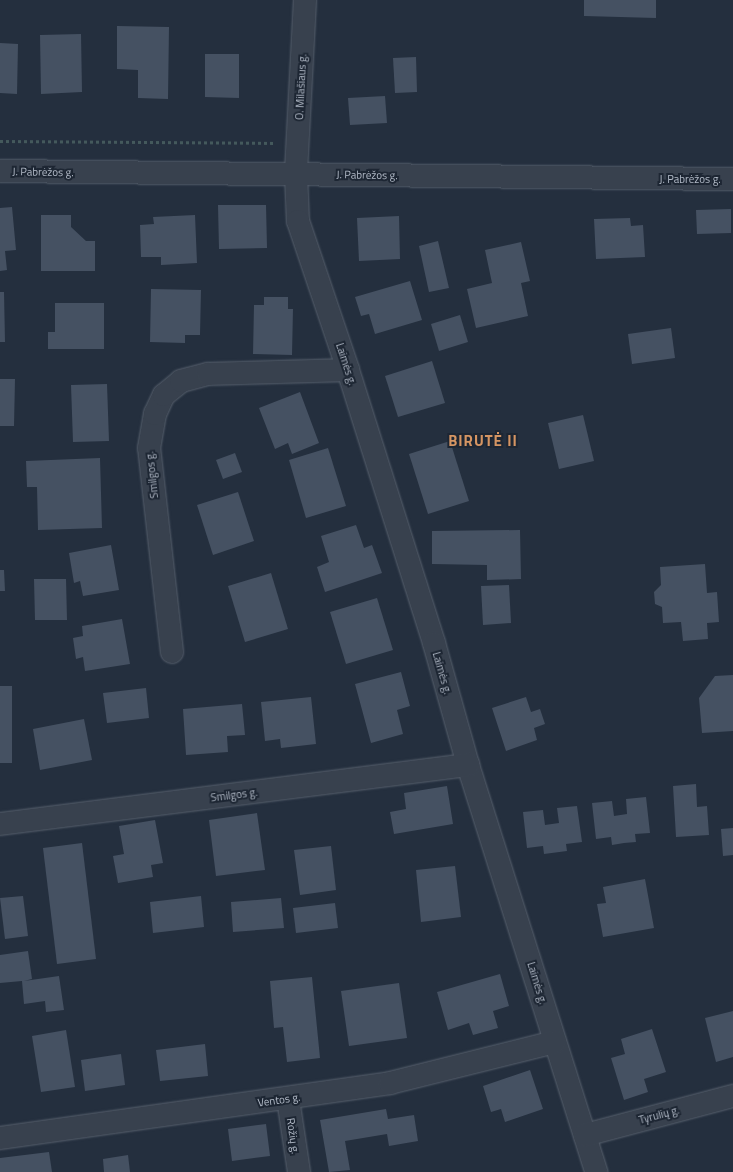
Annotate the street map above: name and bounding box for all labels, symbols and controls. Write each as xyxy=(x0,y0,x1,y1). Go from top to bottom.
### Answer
street label: O. Milašiaus g. xyxy=(293,54,309,120)
street label: J. Pabrėžos g. xyxy=(12,165,74,179)
street label: J. Pabrėžos g. xyxy=(336,168,398,182)
street label: J. Pabrėžos g. xyxy=(659,172,721,186)
street label: Laimės g. xyxy=(333,341,359,387)
district label: BIRUTĖ II xyxy=(448,432,518,450)
street label: Smilgos g. xyxy=(143,451,161,499)
street label: Laimės g. xyxy=(430,650,454,696)
street label: Smilgos g. xyxy=(210,786,258,804)
street label: Laimės g. xyxy=(524,960,550,1006)
street label: Ventos g. xyxy=(257,1090,301,1110)
street label: Tyrulių g. xyxy=(637,1103,681,1127)
street label: Rožių g. xyxy=(284,1117,302,1155)

